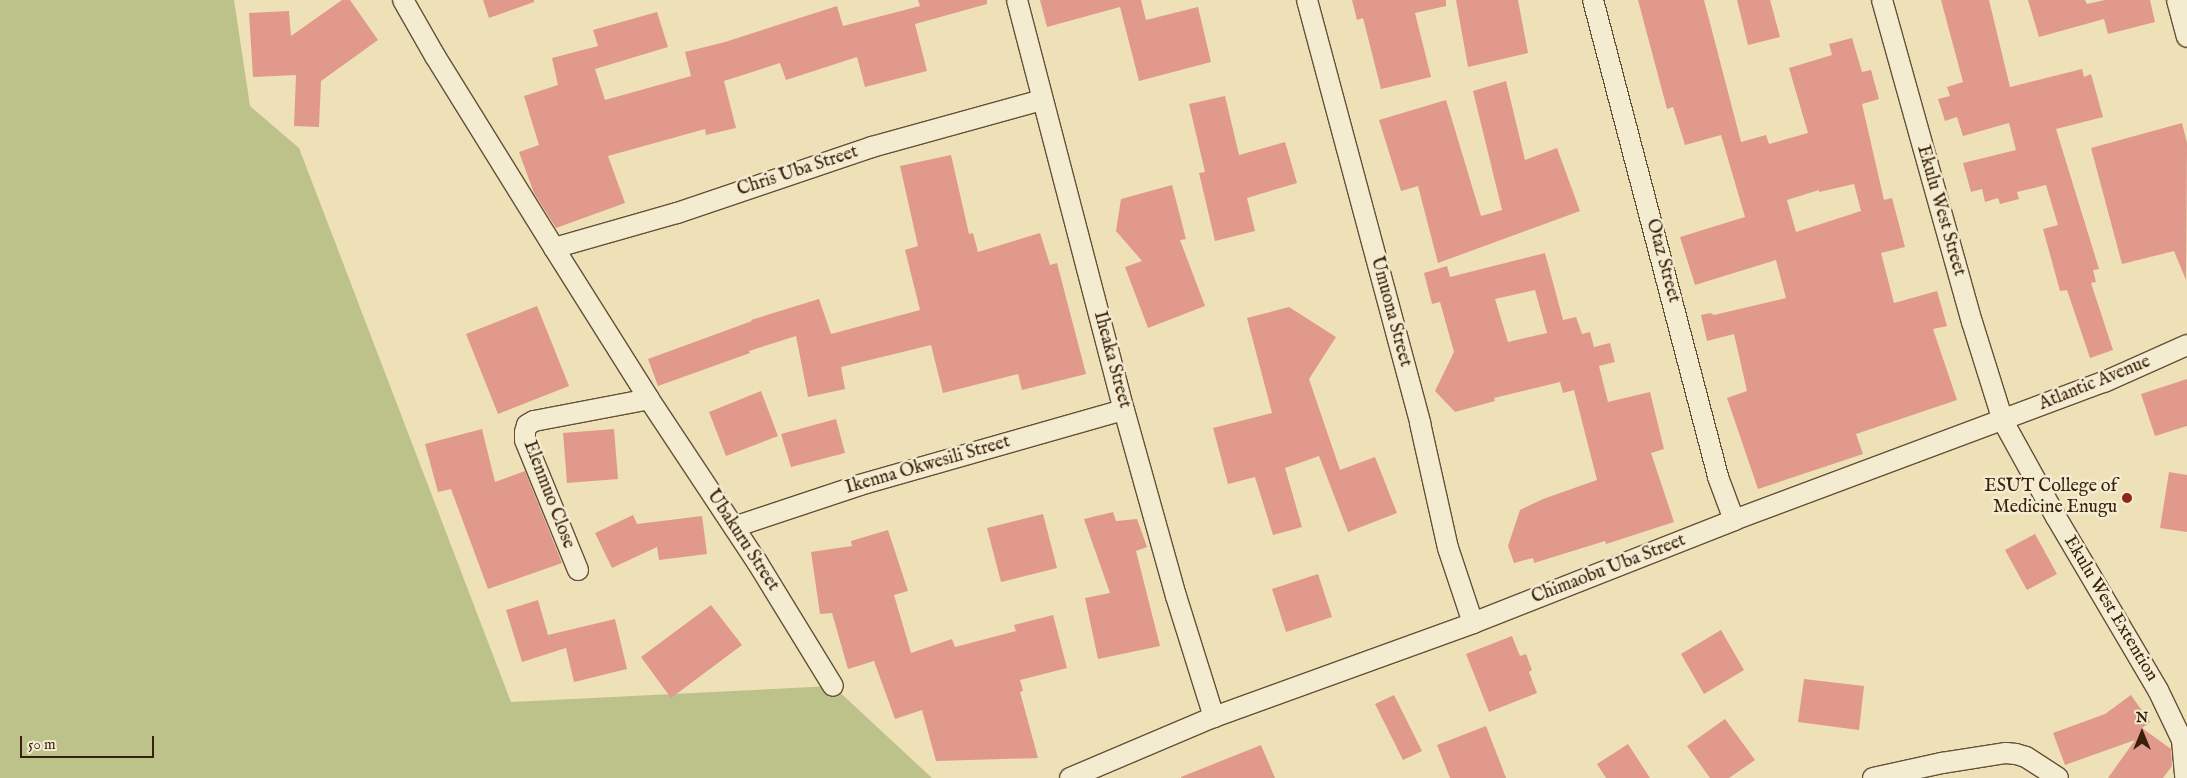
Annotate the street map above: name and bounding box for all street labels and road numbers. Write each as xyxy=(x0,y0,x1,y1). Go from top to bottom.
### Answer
street label: Chris Uba Street xyxy=(735,142,861,202)
street label: Ekulu West Street xyxy=(1911,143,1969,279)
street label: Otaz Street xyxy=(1640,217,1684,305)
street label: Umuona Street xyxy=(1365,254,1415,370)
street label: Iheaka Street xyxy=(1088,309,1134,411)
street label: Atlantic Avenue xyxy=(2036,352,2154,416)
street label: Ikenna Okwesili Street xyxy=(843,432,1013,500)
street label: Elenmuo Close xyxy=(518,438,578,552)
street label: Ubakuru Street xyxy=(701,486,783,596)
street label: Chimaobu Uba Street xyxy=(1529,531,1689,609)
street label: Ekulu West Extention xyxy=(2058,532,2162,686)

